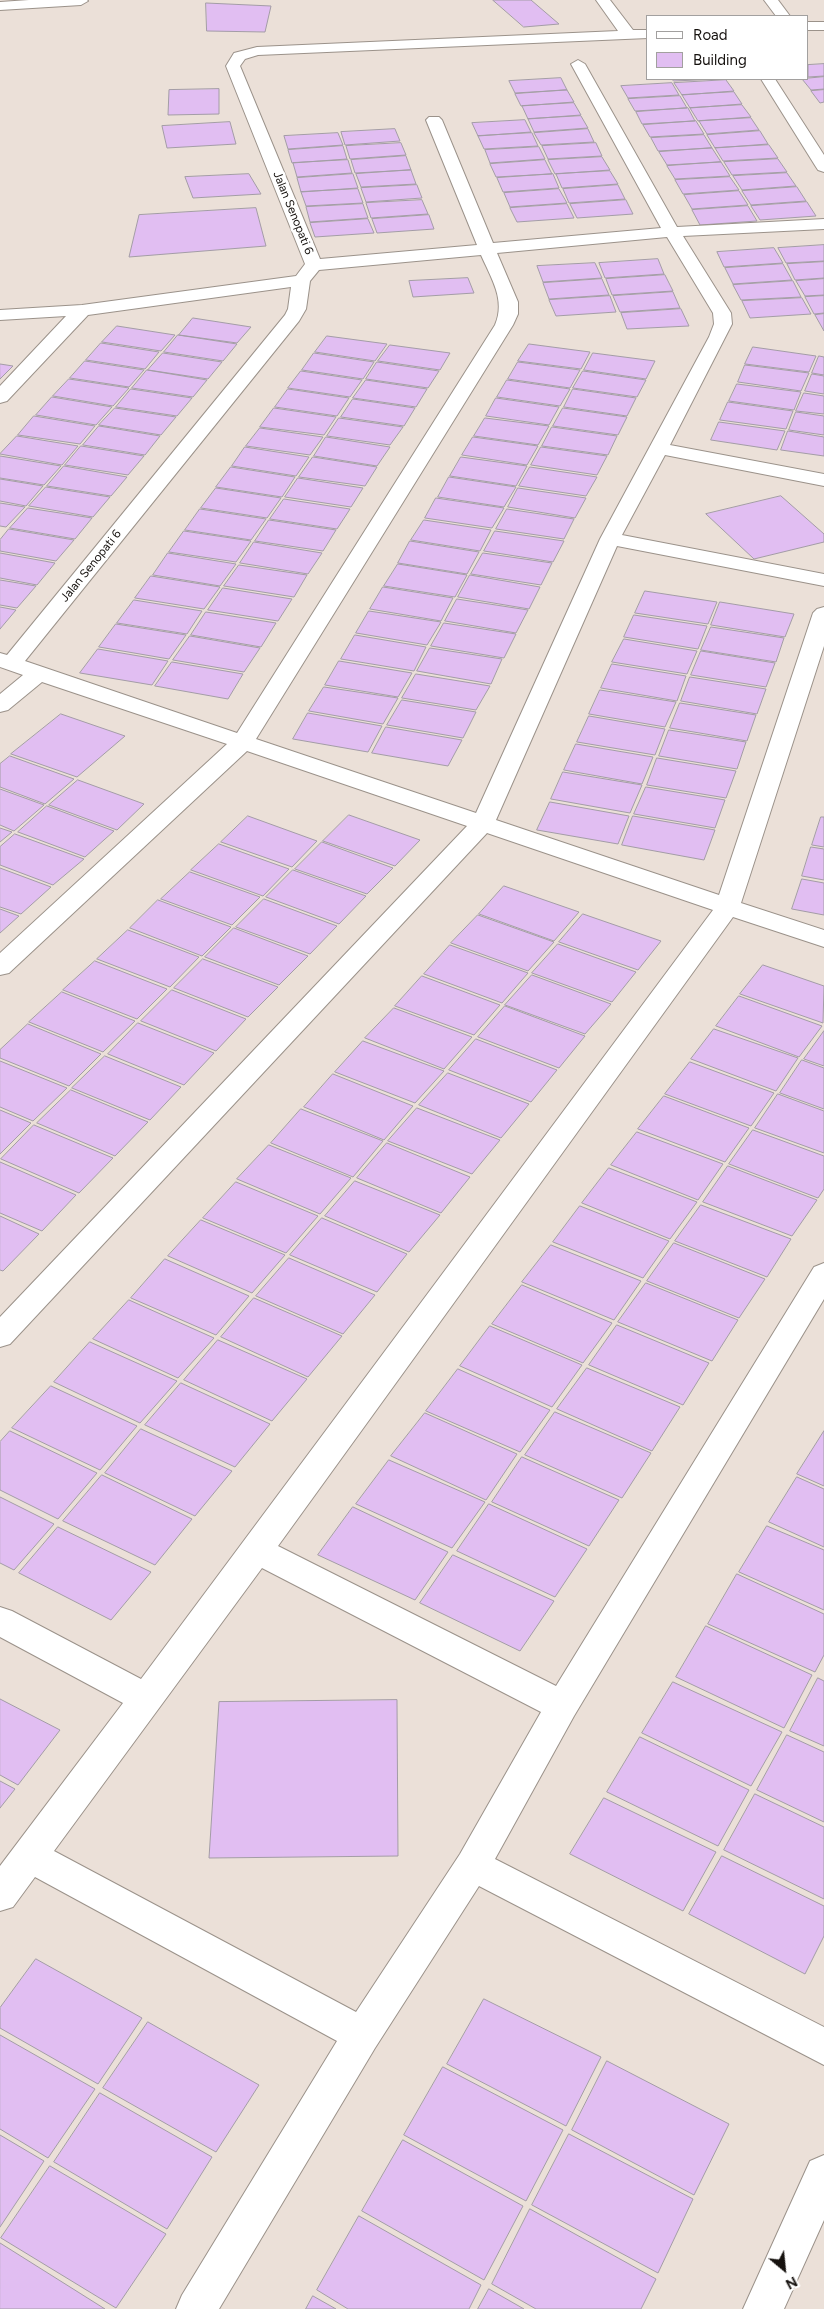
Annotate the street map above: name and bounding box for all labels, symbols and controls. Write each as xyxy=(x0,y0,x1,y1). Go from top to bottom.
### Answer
legend xyxy=(646,15,809,80)
text: Road xyxy=(693,26,728,44)
text: Building xyxy=(693,51,747,69)
street label: Jalan Senopati 6 xyxy=(270,169,316,257)
street label: Jalan Senopati 6 xyxy=(58,527,124,605)
north arrow xyxy=(759,2244,809,2294)
text: N xyxy=(783,2273,800,2293)

